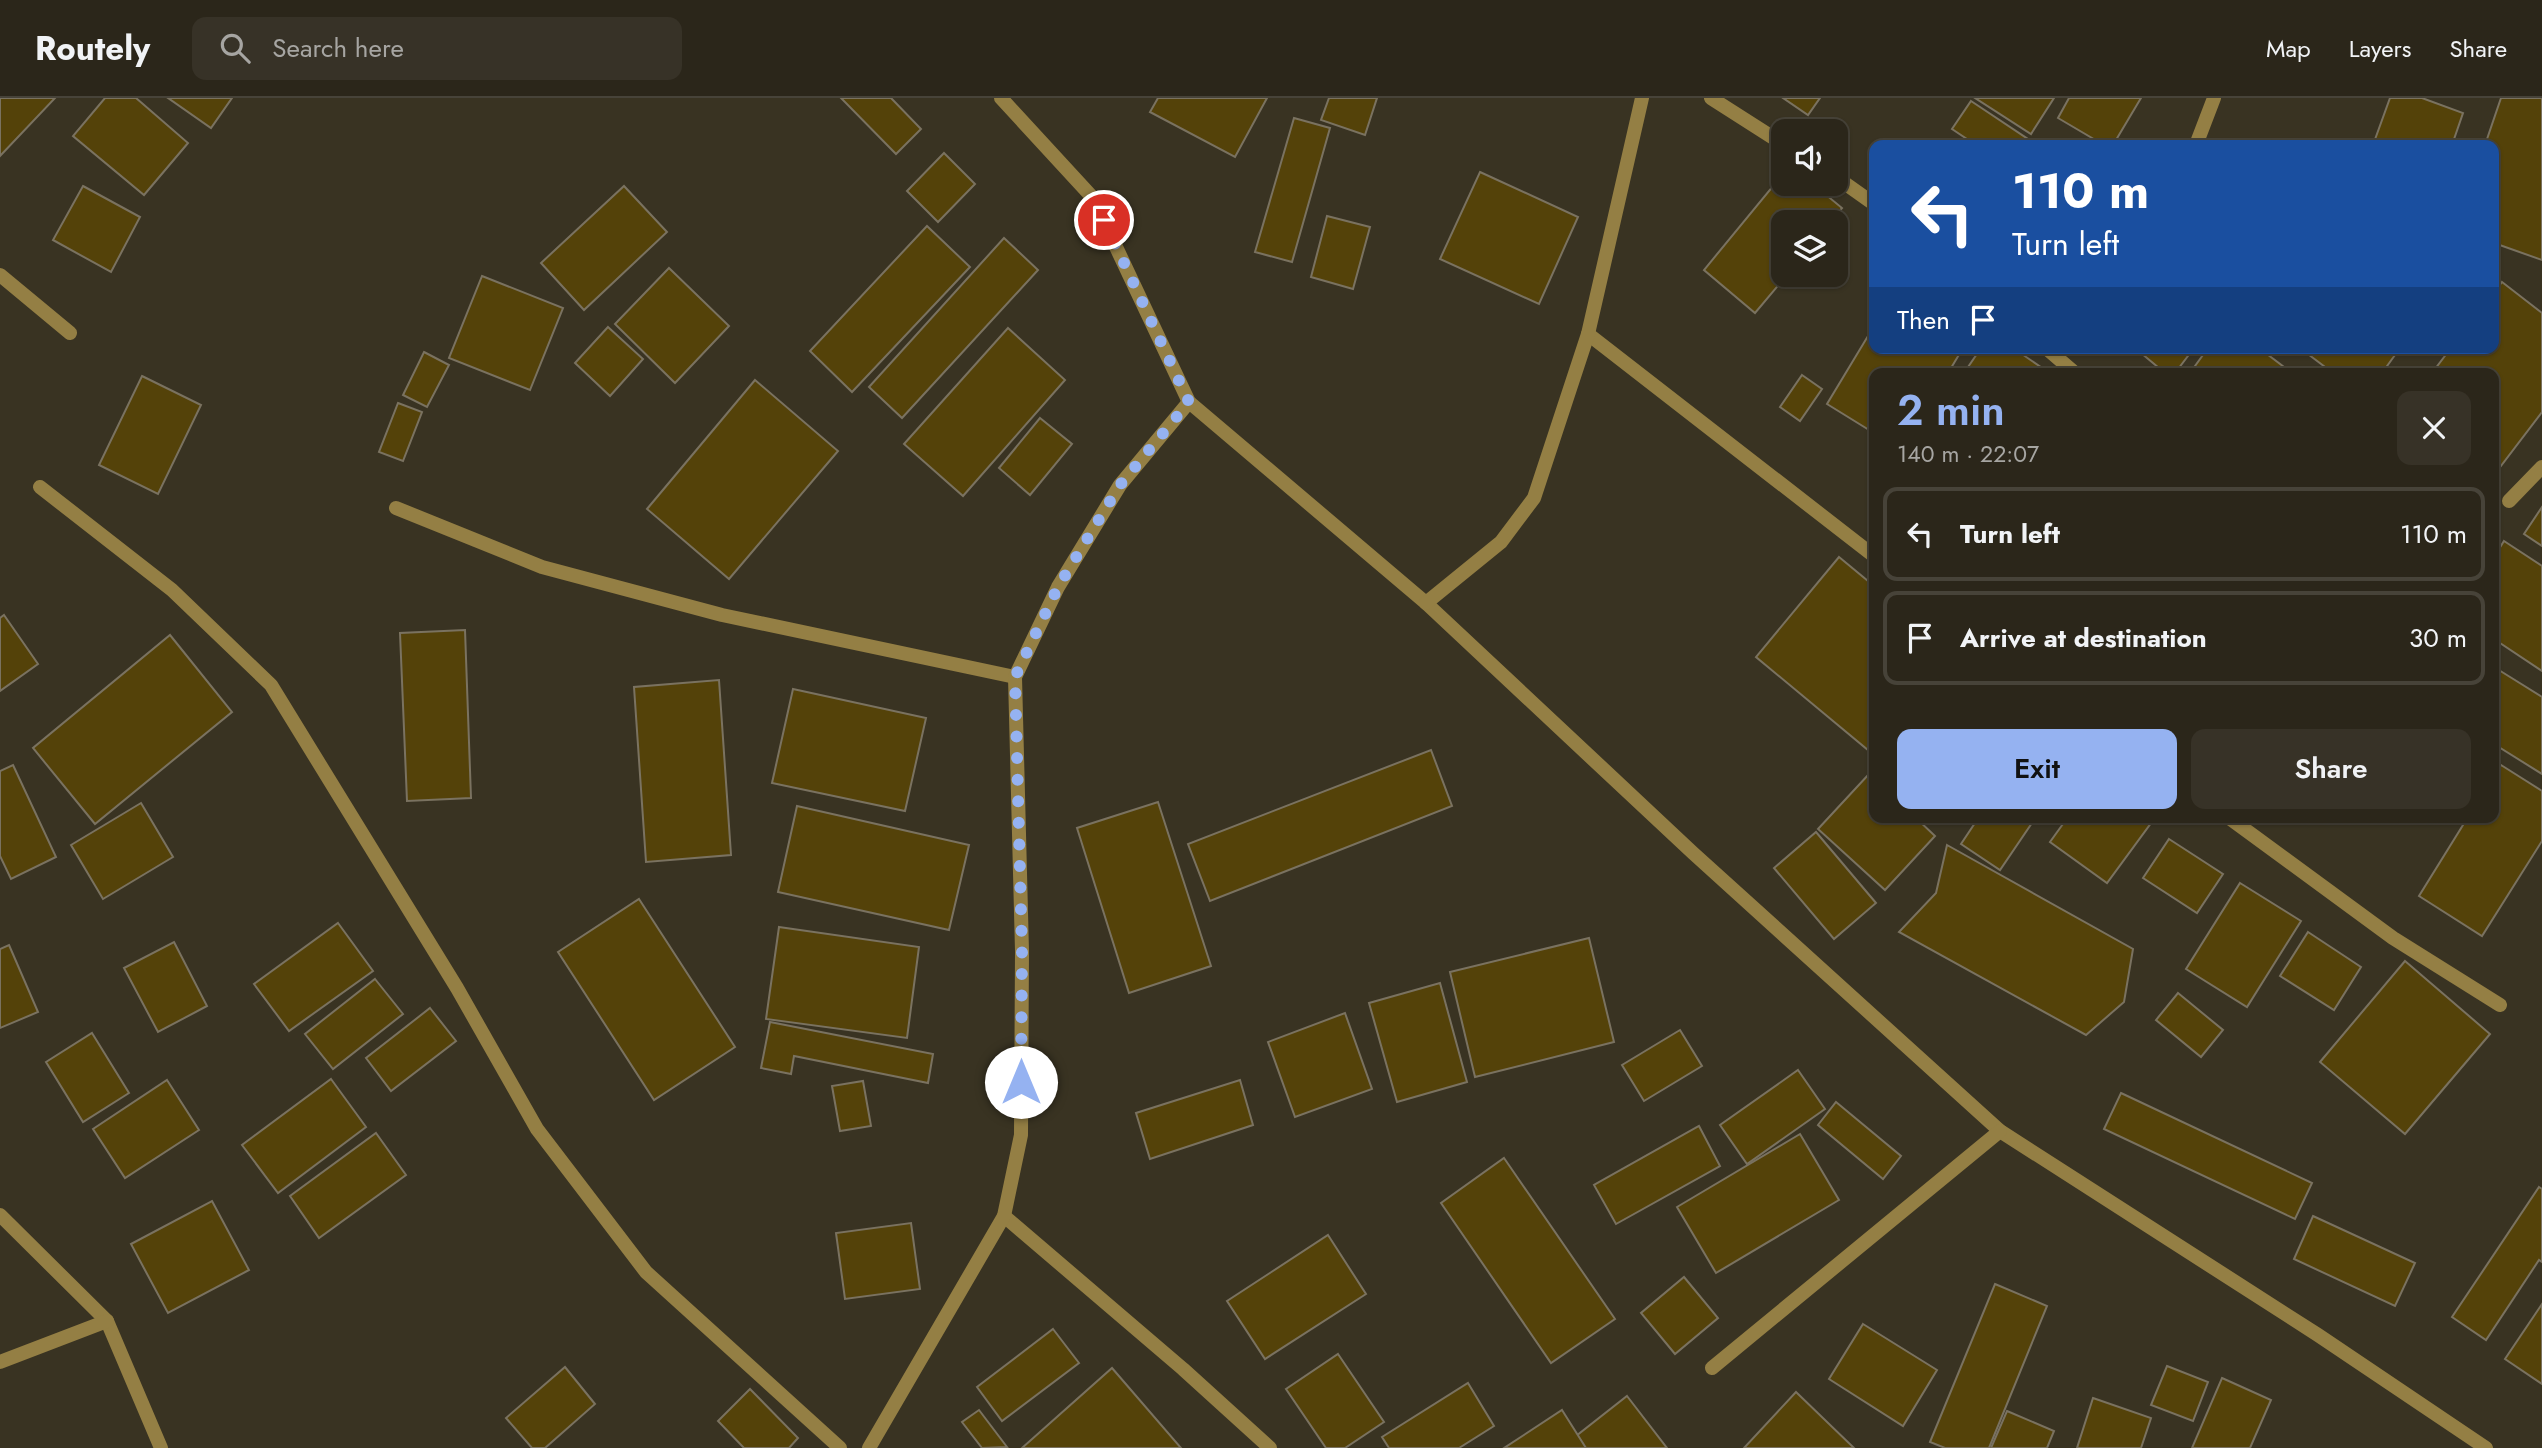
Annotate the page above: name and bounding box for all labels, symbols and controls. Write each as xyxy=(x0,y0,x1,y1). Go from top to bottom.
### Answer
search box xyxy=(192,17,682,80)
text: Routely xyxy=(35,25,150,72)
icon: search xyxy=(216,29,254,67)
text: Search here xyxy=(272,29,404,67)
text: Map xyxy=(2266,31,2311,66)
text: Layers xyxy=(2349,31,2411,66)
text: Share xyxy=(2449,31,2507,66)
map controls xyxy=(1771,119,1848,287)
button: sound xyxy=(1771,119,1848,196)
text: 110 m xyxy=(2012,156,2149,226)
icon: left xyxy=(1897,168,1988,259)
pin xyxy=(1074,190,1134,250)
icon: arrive xyxy=(1085,201,1123,239)
button: layers xyxy=(1771,210,1848,287)
text: Turn left xyxy=(2012,221,2119,267)
text: Then xyxy=(1897,301,1950,339)
icon: arrive xyxy=(1964,301,2002,339)
text: 2 min xyxy=(1897,380,2005,441)
button: close xyxy=(2397,391,2471,465)
text: 140 m · 22:07 xyxy=(1897,437,2039,471)
icon: left xyxy=(1901,515,1939,553)
text: Turn left xyxy=(1960,515,2060,553)
text: 110 m xyxy=(2400,515,2467,553)
icon: arrive xyxy=(1901,619,1939,657)
text: Arrive at destination xyxy=(1960,619,2207,657)
text: 30 m xyxy=(2409,619,2467,657)
button: Exit xyxy=(1897,729,2177,809)
button: Share xyxy=(2191,729,2471,809)
position arrow xyxy=(984,1045,1058,1119)

